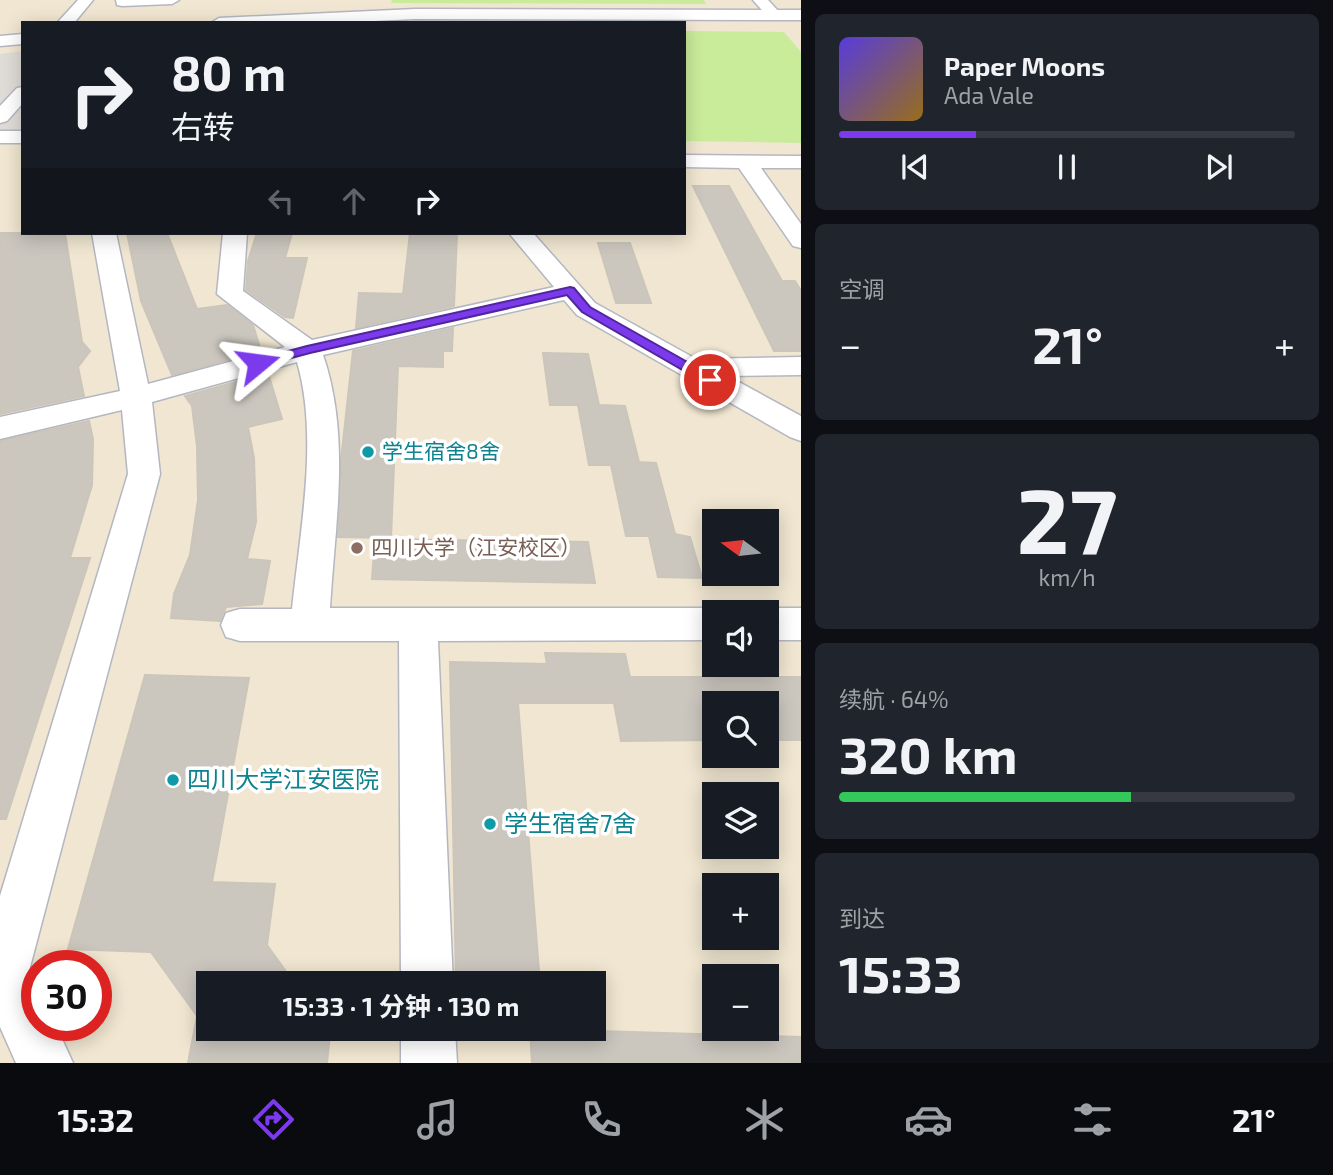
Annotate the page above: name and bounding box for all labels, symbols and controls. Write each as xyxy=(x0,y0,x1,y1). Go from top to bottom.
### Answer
text: 80 m xyxy=(171,42,286,101)
icon: right xyxy=(56,49,147,140)
text: Paper Moons xyxy=(944,50,1105,81)
text: Ada Vale xyxy=(944,81,1034,109)
text: 右转 xyxy=(171,107,235,145)
icon: previous xyxy=(896,148,934,186)
icon: pause xyxy=(1048,148,1086,186)
icon: next xyxy=(1200,148,1238,186)
icon: left xyxy=(262,182,300,220)
icon: ahead xyxy=(335,182,373,220)
icon: right xyxy=(408,182,446,220)
text: 空调 xyxy=(839,275,885,303)
text: 21° xyxy=(1032,312,1103,374)
text: − xyxy=(839,321,861,367)
text: + xyxy=(1274,321,1295,367)
position arrow xyxy=(221,326,295,400)
pin xyxy=(680,350,740,410)
icon: arrive xyxy=(691,361,729,399)
place label: 学生宿舍8舍 xyxy=(382,438,500,463)
marker: 学生宿舍8舍 xyxy=(360,444,376,460)
text: 27 xyxy=(1017,463,1117,572)
north arrow xyxy=(702,509,779,586)
map controls xyxy=(702,509,779,1041)
place label: 四川大学（江安校区） xyxy=(371,534,581,559)
marker: 四川大学（江安校区） xyxy=(349,540,365,556)
text: km/h xyxy=(1038,563,1096,591)
button: sound xyxy=(702,600,779,677)
text: 续航 · 64% xyxy=(839,685,949,713)
button: search xyxy=(702,691,779,768)
text: 320 km xyxy=(839,722,1018,784)
place label: 四川大学江安医院 xyxy=(187,764,379,793)
marker: 四川大学江安医院 xyxy=(165,772,181,788)
button: layers xyxy=(702,782,779,859)
place label: 学生宿舍7舍 xyxy=(504,808,636,837)
marker: 学生宿舍7舍 xyxy=(482,816,498,832)
button: + xyxy=(702,873,779,950)
text: 到达 xyxy=(839,904,885,932)
text: 15:33 xyxy=(839,941,963,1003)
speed limit sign: 30 xyxy=(21,950,112,1041)
button: − xyxy=(702,964,779,1041)
text: 15:33 · 1 分钟 · 130 m xyxy=(282,990,520,1021)
icon: directions xyxy=(249,1095,298,1144)
icon: music xyxy=(413,1095,462,1144)
icon: phone xyxy=(577,1095,626,1144)
icon: climate xyxy=(740,1095,789,1144)
icon: car xyxy=(904,1095,953,1144)
icon: filters xyxy=(1068,1095,1117,1144)
text: 15:32 xyxy=(57,1100,134,1138)
text: 21° xyxy=(1232,1100,1275,1138)

